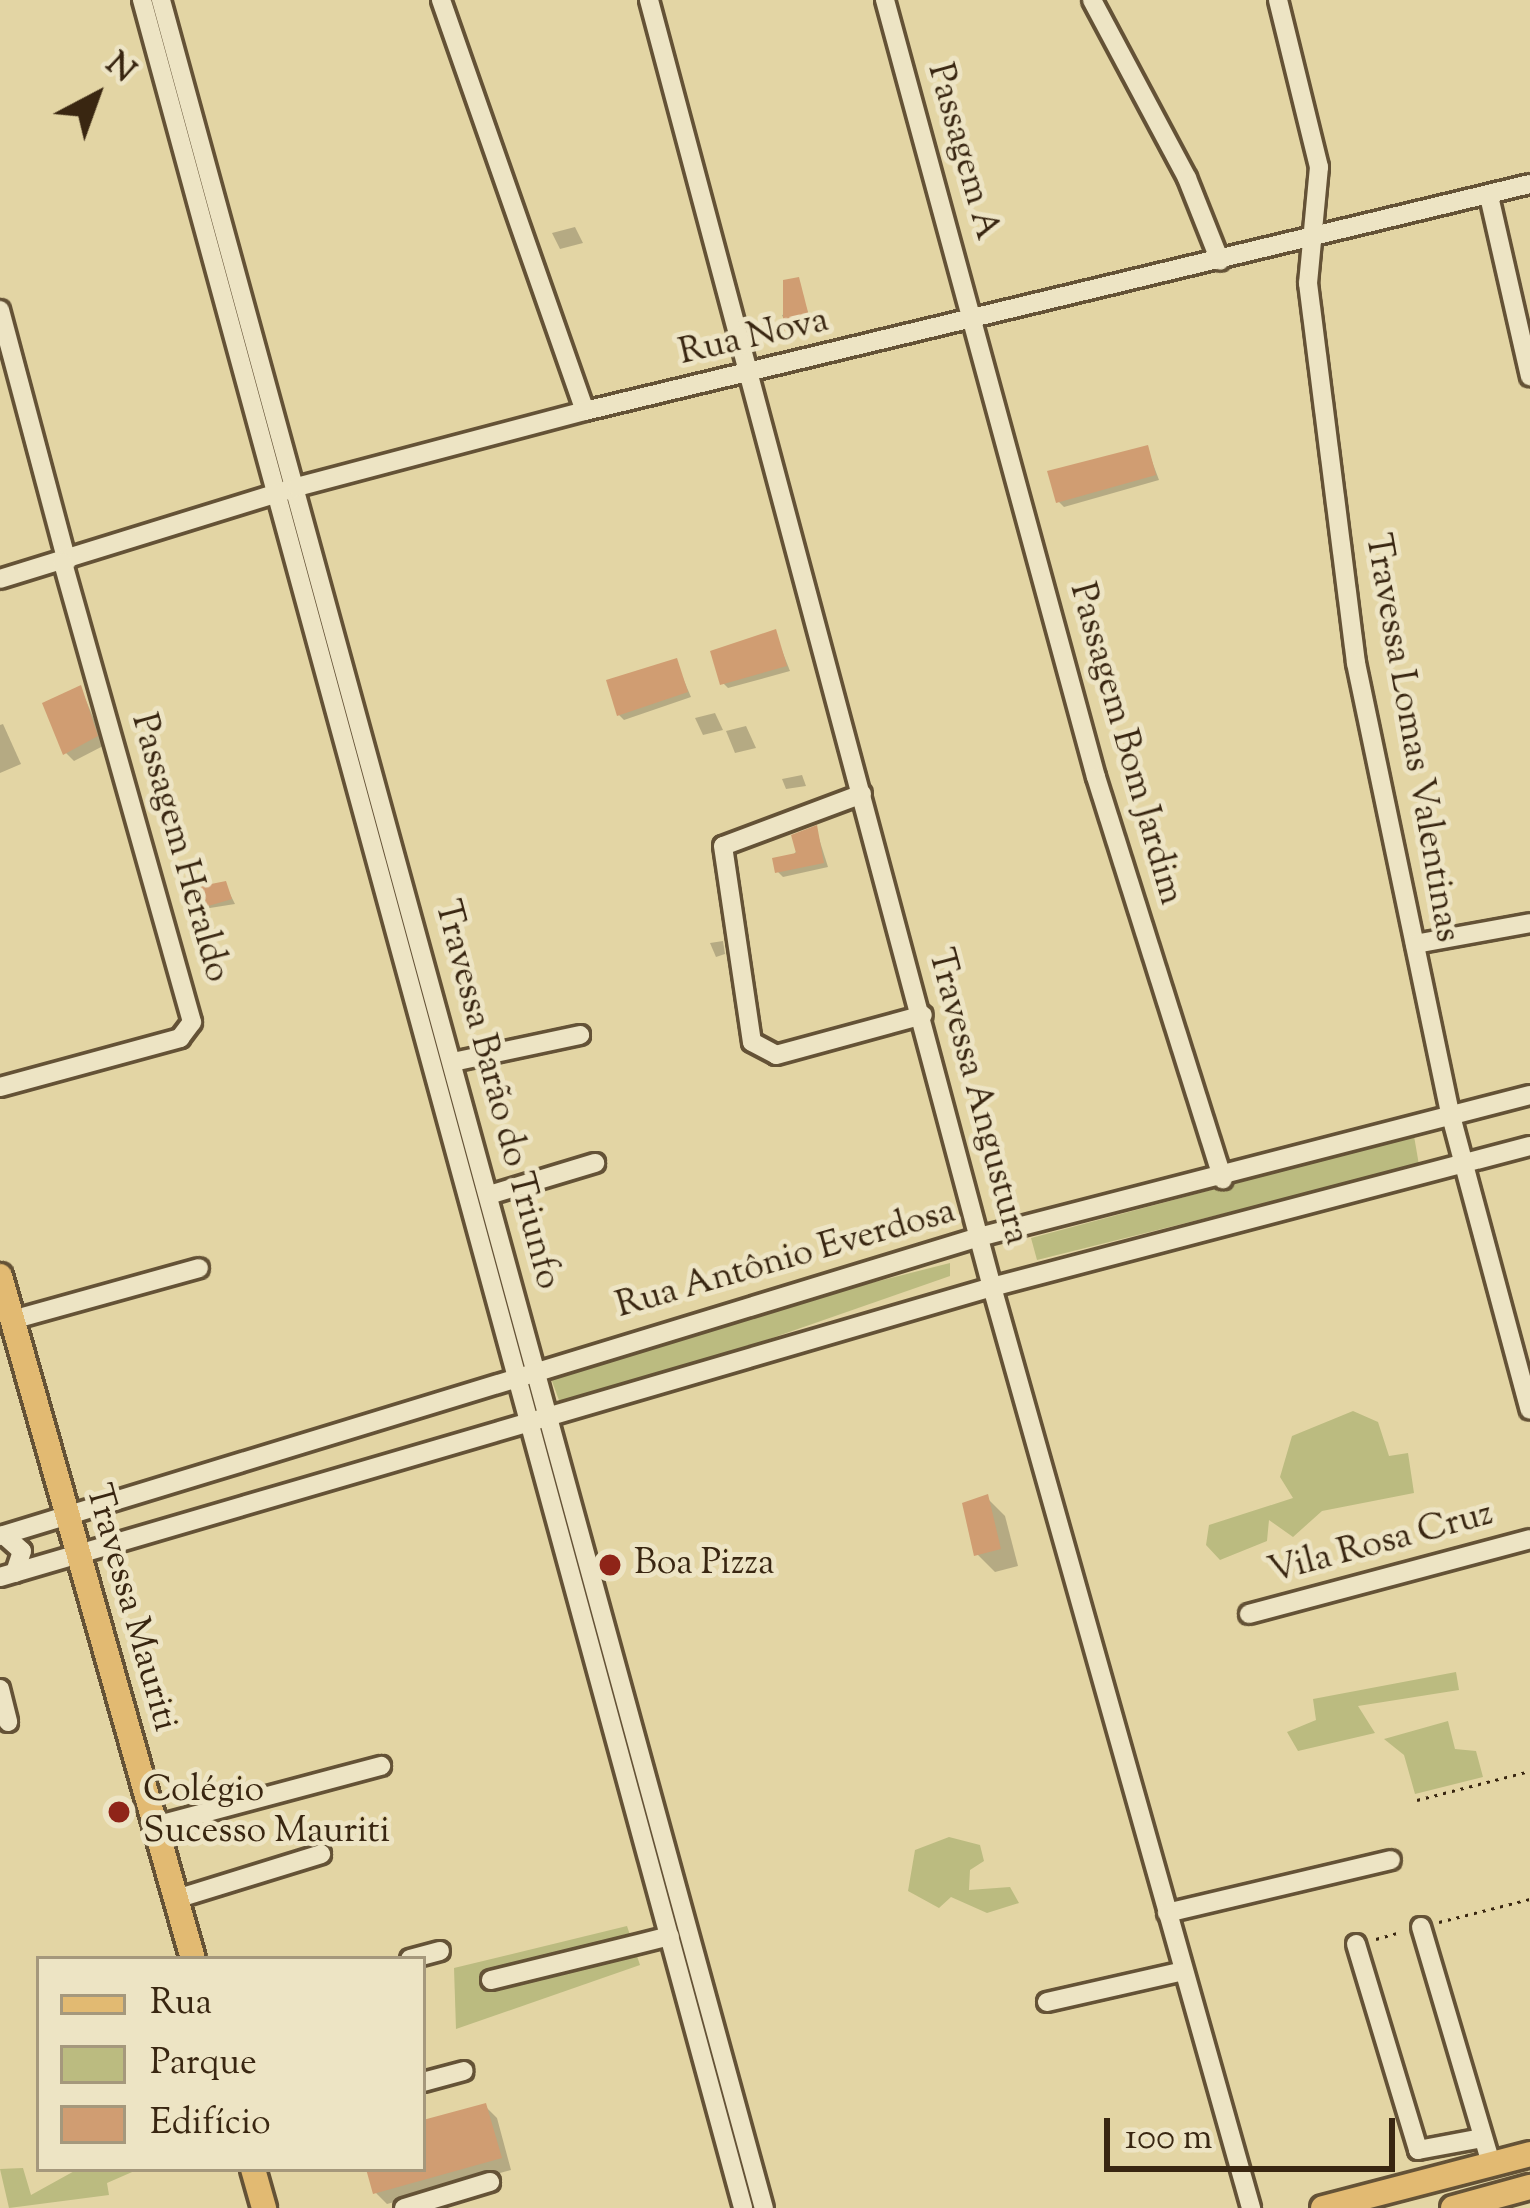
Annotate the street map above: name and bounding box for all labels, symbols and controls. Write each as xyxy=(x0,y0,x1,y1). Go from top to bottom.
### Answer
north arrow xyxy=(36,36,156,156)
text: N xyxy=(94,42,145,96)
street label: Passagem A xyxy=(916,59,1008,245)
street label: Rua Nova xyxy=(675,300,833,376)
street label: Travessa Lomas Valentinas xyxy=(1354,530,1468,946)
street label: Passagem Bom Jardim xyxy=(1058,578,1192,910)
street label: Passagem Heraldo xyxy=(120,709,238,987)
street label: Travessa Barão do Triunfo xyxy=(423,896,569,1294)
street label: Travessa Angustura xyxy=(917,944,1037,1250)
street label: Rua Antônio Everdosa xyxy=(611,1191,961,1329)
street label: Travessa Mauriti xyxy=(74,1480,186,1736)
street label: Vila Rosa Cruz xyxy=(1264,1493,1498,1595)
place label: Boa Pizza xyxy=(634,1543,774,1587)
marker: Boa Pizza xyxy=(597,1552,623,1578)
place label: Colégio Sucesso Mauriti xyxy=(143,1769,390,1854)
marker: Colégio Sucesso Mauriti xyxy=(106,1799,132,1825)
legend xyxy=(36,1956,426,2172)
text: Rua xyxy=(150,1978,212,2030)
text: Parque xyxy=(150,2038,257,2090)
scale bar xyxy=(1110,2094,1401,2168)
text: Edifício xyxy=(150,2098,271,2150)
text: 100 m xyxy=(1125,2113,1212,2165)

